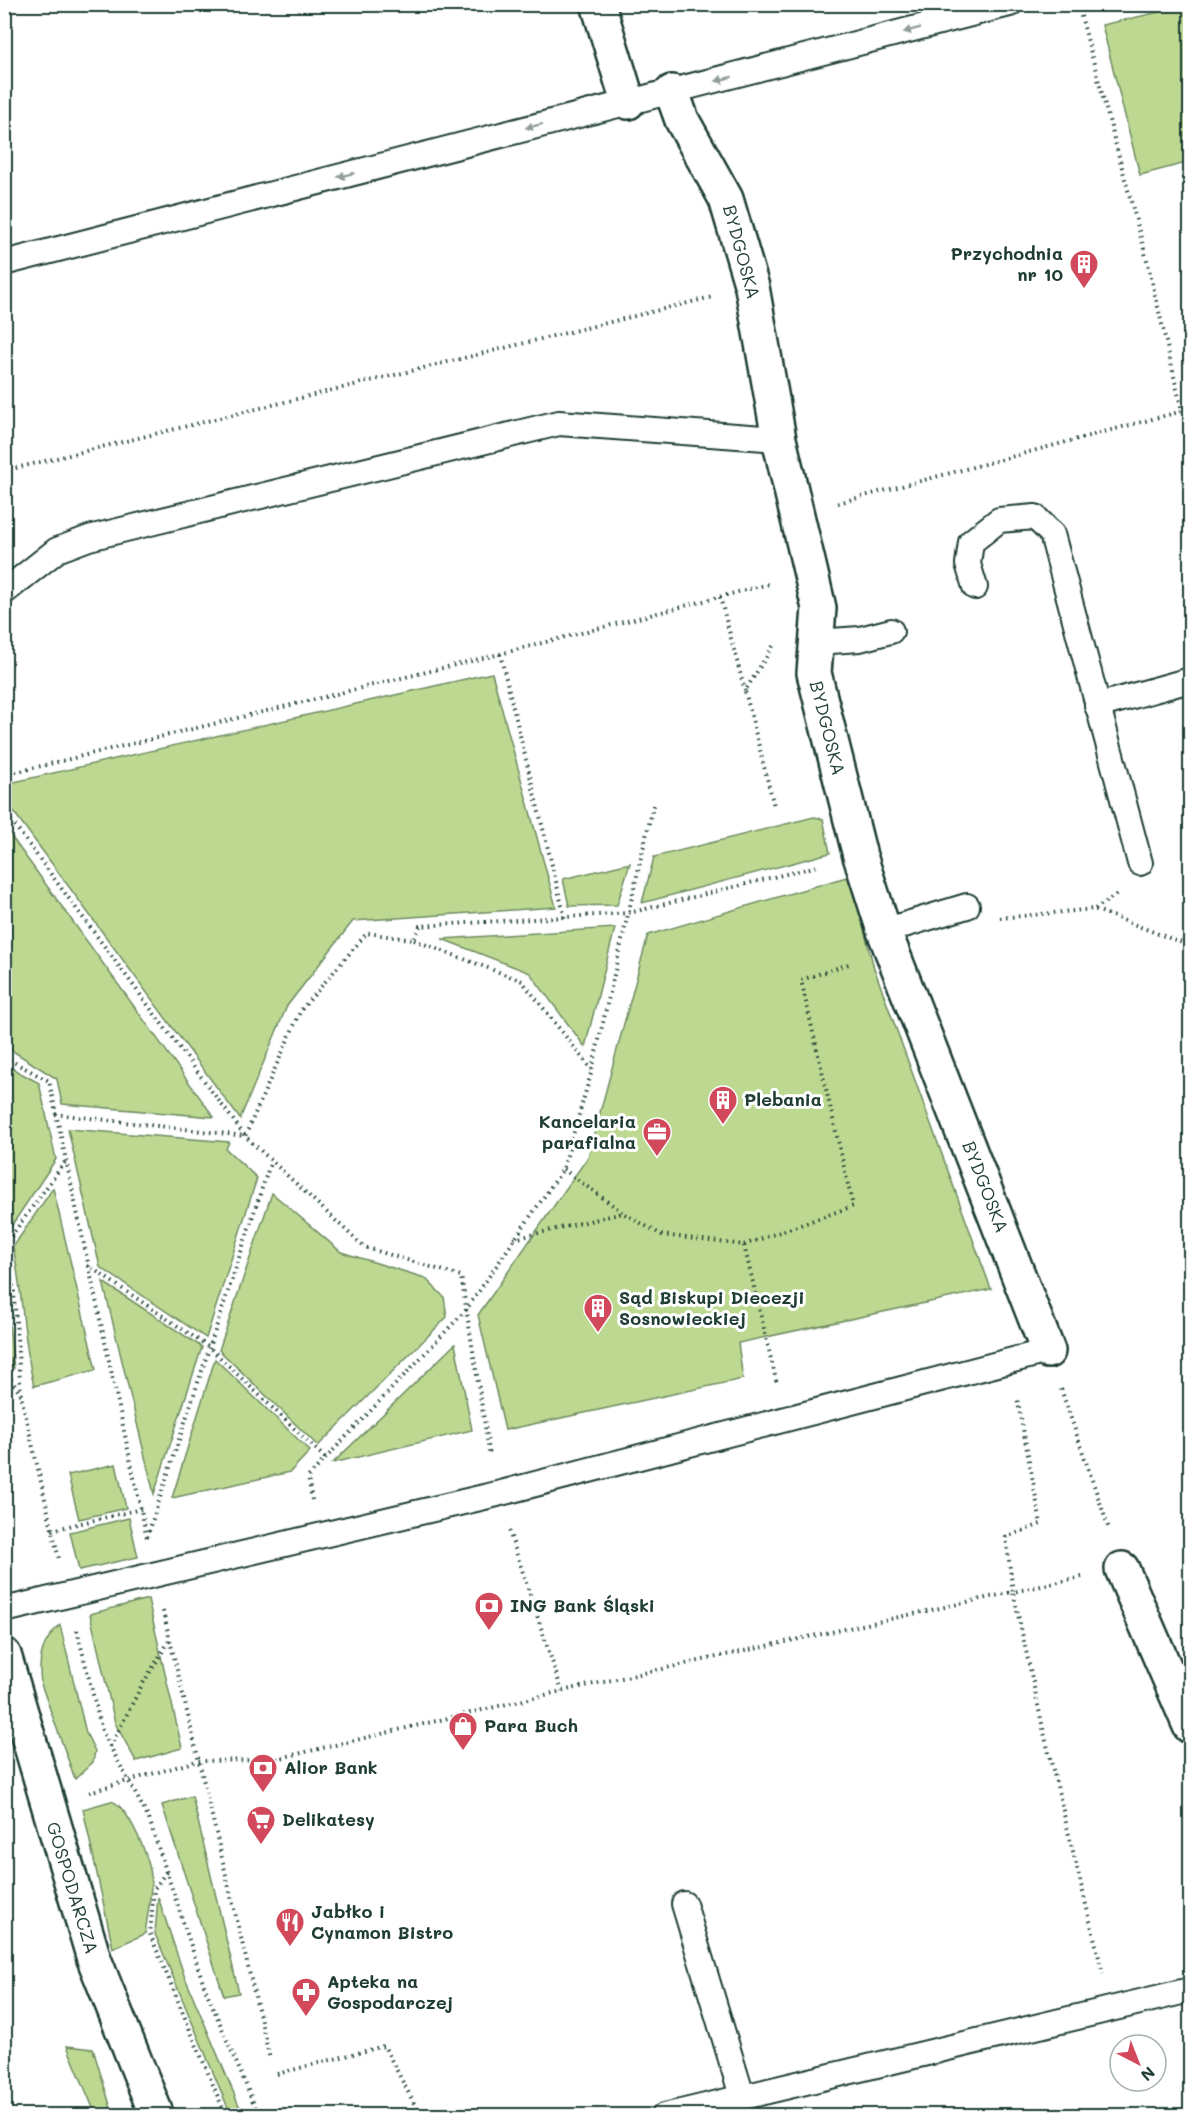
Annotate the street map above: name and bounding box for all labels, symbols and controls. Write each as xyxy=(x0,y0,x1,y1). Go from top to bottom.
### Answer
one-way arrow xyxy=(903,25,921,35)
one-way arrow xyxy=(714,74,733,84)
one-way arrow xyxy=(525,122,544,132)
one-way arrow xyxy=(336,171,354,180)
street label: BYDGOSKA xyxy=(718,202,766,301)
place label: Przychodnia nr 10 xyxy=(950,241,1063,286)
building icon: Przychodnia nr 10 xyxy=(1068,248,1100,290)
street label: BYDGOSKA xyxy=(805,678,851,777)
building icon: Plebania xyxy=(707,1084,739,1126)
place label: Plebania xyxy=(744,1087,822,1111)
place label: Kancelaria parafialna xyxy=(539,1109,636,1154)
office icon: Kancelaria parafialna xyxy=(641,1116,673,1158)
street label: BYDGOSKA xyxy=(957,1137,1014,1236)
place label: Sąd Biskupi Diecezji Sosnowieckiej xyxy=(619,1285,805,1330)
building icon: Sąd Biskupi Diecezji Sosnowieckiej xyxy=(582,1292,614,1334)
bank icon: ING Bank Śląski xyxy=(473,1590,505,1632)
place label: ING Bank Śląski xyxy=(510,1593,655,1617)
shop icon: Para Buch xyxy=(447,1710,479,1752)
place label: Para Buch xyxy=(484,1713,578,1737)
bank icon: Alior Bank xyxy=(247,1752,279,1794)
place label: Alior Bank xyxy=(284,1755,378,1779)
supermarket icon: Delikatesy xyxy=(245,1804,277,1846)
place label: Delikatesy xyxy=(282,1807,375,1831)
street label: GOSPODARCZA xyxy=(41,1819,104,1957)
place label: Jabłko i Cynamon Bistro xyxy=(311,1899,453,1944)
restaurant icon: Jabłko i Cynamon Bistro xyxy=(274,1906,306,1948)
place label: Apteka na Gospodarczej xyxy=(327,1969,453,2014)
pharmacy icon: Apteka na Gospodarczej xyxy=(290,1976,322,2018)
north arrow xyxy=(1108,2033,1168,2093)
text: N xyxy=(1137,2063,1160,2086)

